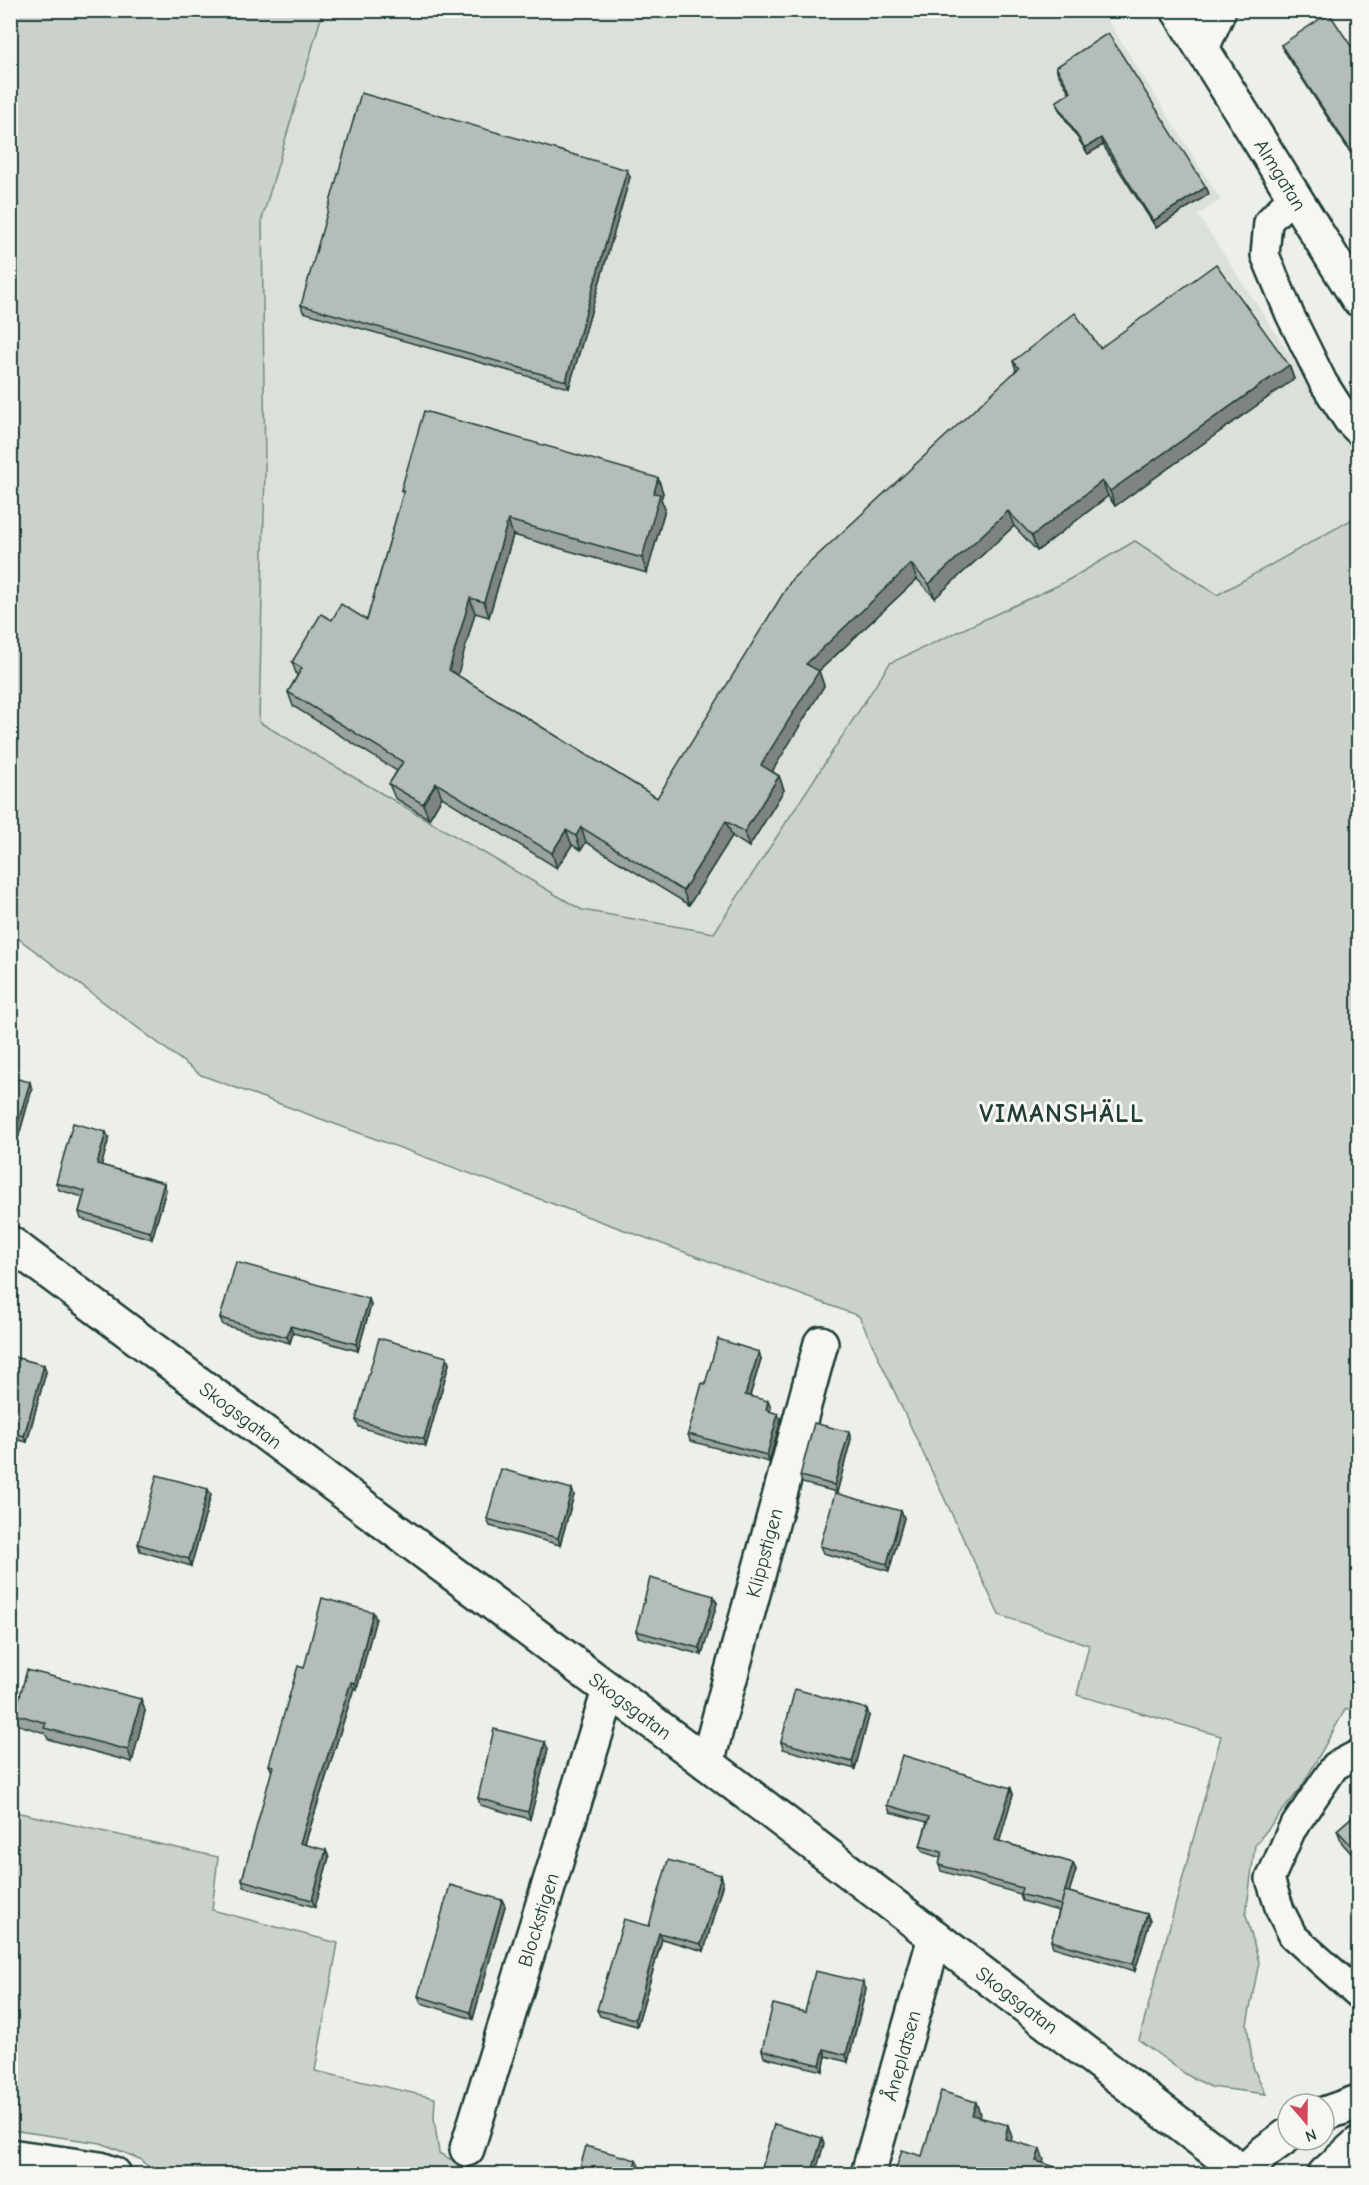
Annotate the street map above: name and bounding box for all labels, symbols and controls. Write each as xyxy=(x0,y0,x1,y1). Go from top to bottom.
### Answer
street label: Almgatan xyxy=(1250,135,1311,215)
district label: VIMANSHÄLL xyxy=(979,1099,1145,1129)
street label: Skogsgatan xyxy=(195,1377,287,1454)
street label: Klippstigen xyxy=(741,1505,787,1600)
street label: Skogsgatan xyxy=(585,1668,676,1744)
street label: Blockstigen xyxy=(513,1870,563,1970)
street label: Skogsgatan xyxy=(972,1961,1063,2039)
street label: Åneplatsen xyxy=(877,2008,925,2104)
north arrow xyxy=(1276,2092,1336,2152)
text: N xyxy=(1303,2125,1319,2145)

